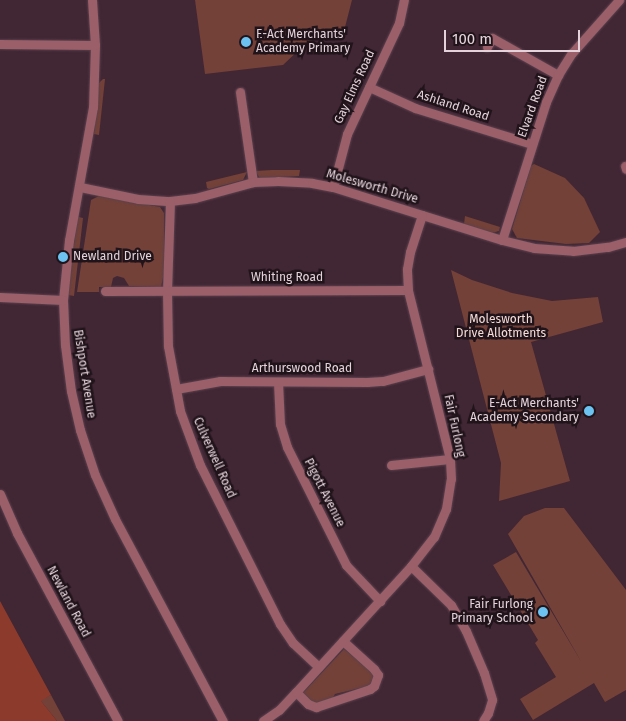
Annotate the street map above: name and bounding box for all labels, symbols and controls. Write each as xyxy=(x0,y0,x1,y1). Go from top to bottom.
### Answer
scale bar xyxy=(446,20,582,52)
place label: E-Act Merchants' Academy Primary xyxy=(256,28,350,56)
text: 100 m xyxy=(452,30,492,48)
marker: E-Act Merchants' Academy Primary xyxy=(240,36,252,48)
street label: Gay Elms Road xyxy=(332,48,378,126)
street label: Elvard Road xyxy=(515,74,551,140)
street label: Ashland Road xyxy=(415,88,491,124)
street label: Molesworth Drive xyxy=(324,167,420,207)
place label: Newland Drive xyxy=(73,250,152,264)
marker: Newland Drive xyxy=(57,251,69,263)
street label: Whiting Road xyxy=(251,271,323,285)
park label: Molesworth Drive Allotments xyxy=(456,313,546,341)
street label: Bishport Avenue xyxy=(70,329,98,419)
street label: Arthurswood Road xyxy=(252,362,352,376)
street label: Fair Furlong xyxy=(440,393,468,459)
place label: E-Act Merchants' Academy Secondary xyxy=(470,397,579,425)
marker: E-Act Merchants' Academy Secondary xyxy=(583,405,595,417)
street label: Culverwell Road xyxy=(190,415,238,501)
street label: Pigott Avenue xyxy=(301,456,347,530)
street label: Newland Road xyxy=(43,564,93,640)
place label: Fair Furlong Primary School xyxy=(451,598,533,626)
marker: Fair Furlong Primary School xyxy=(537,606,549,618)

